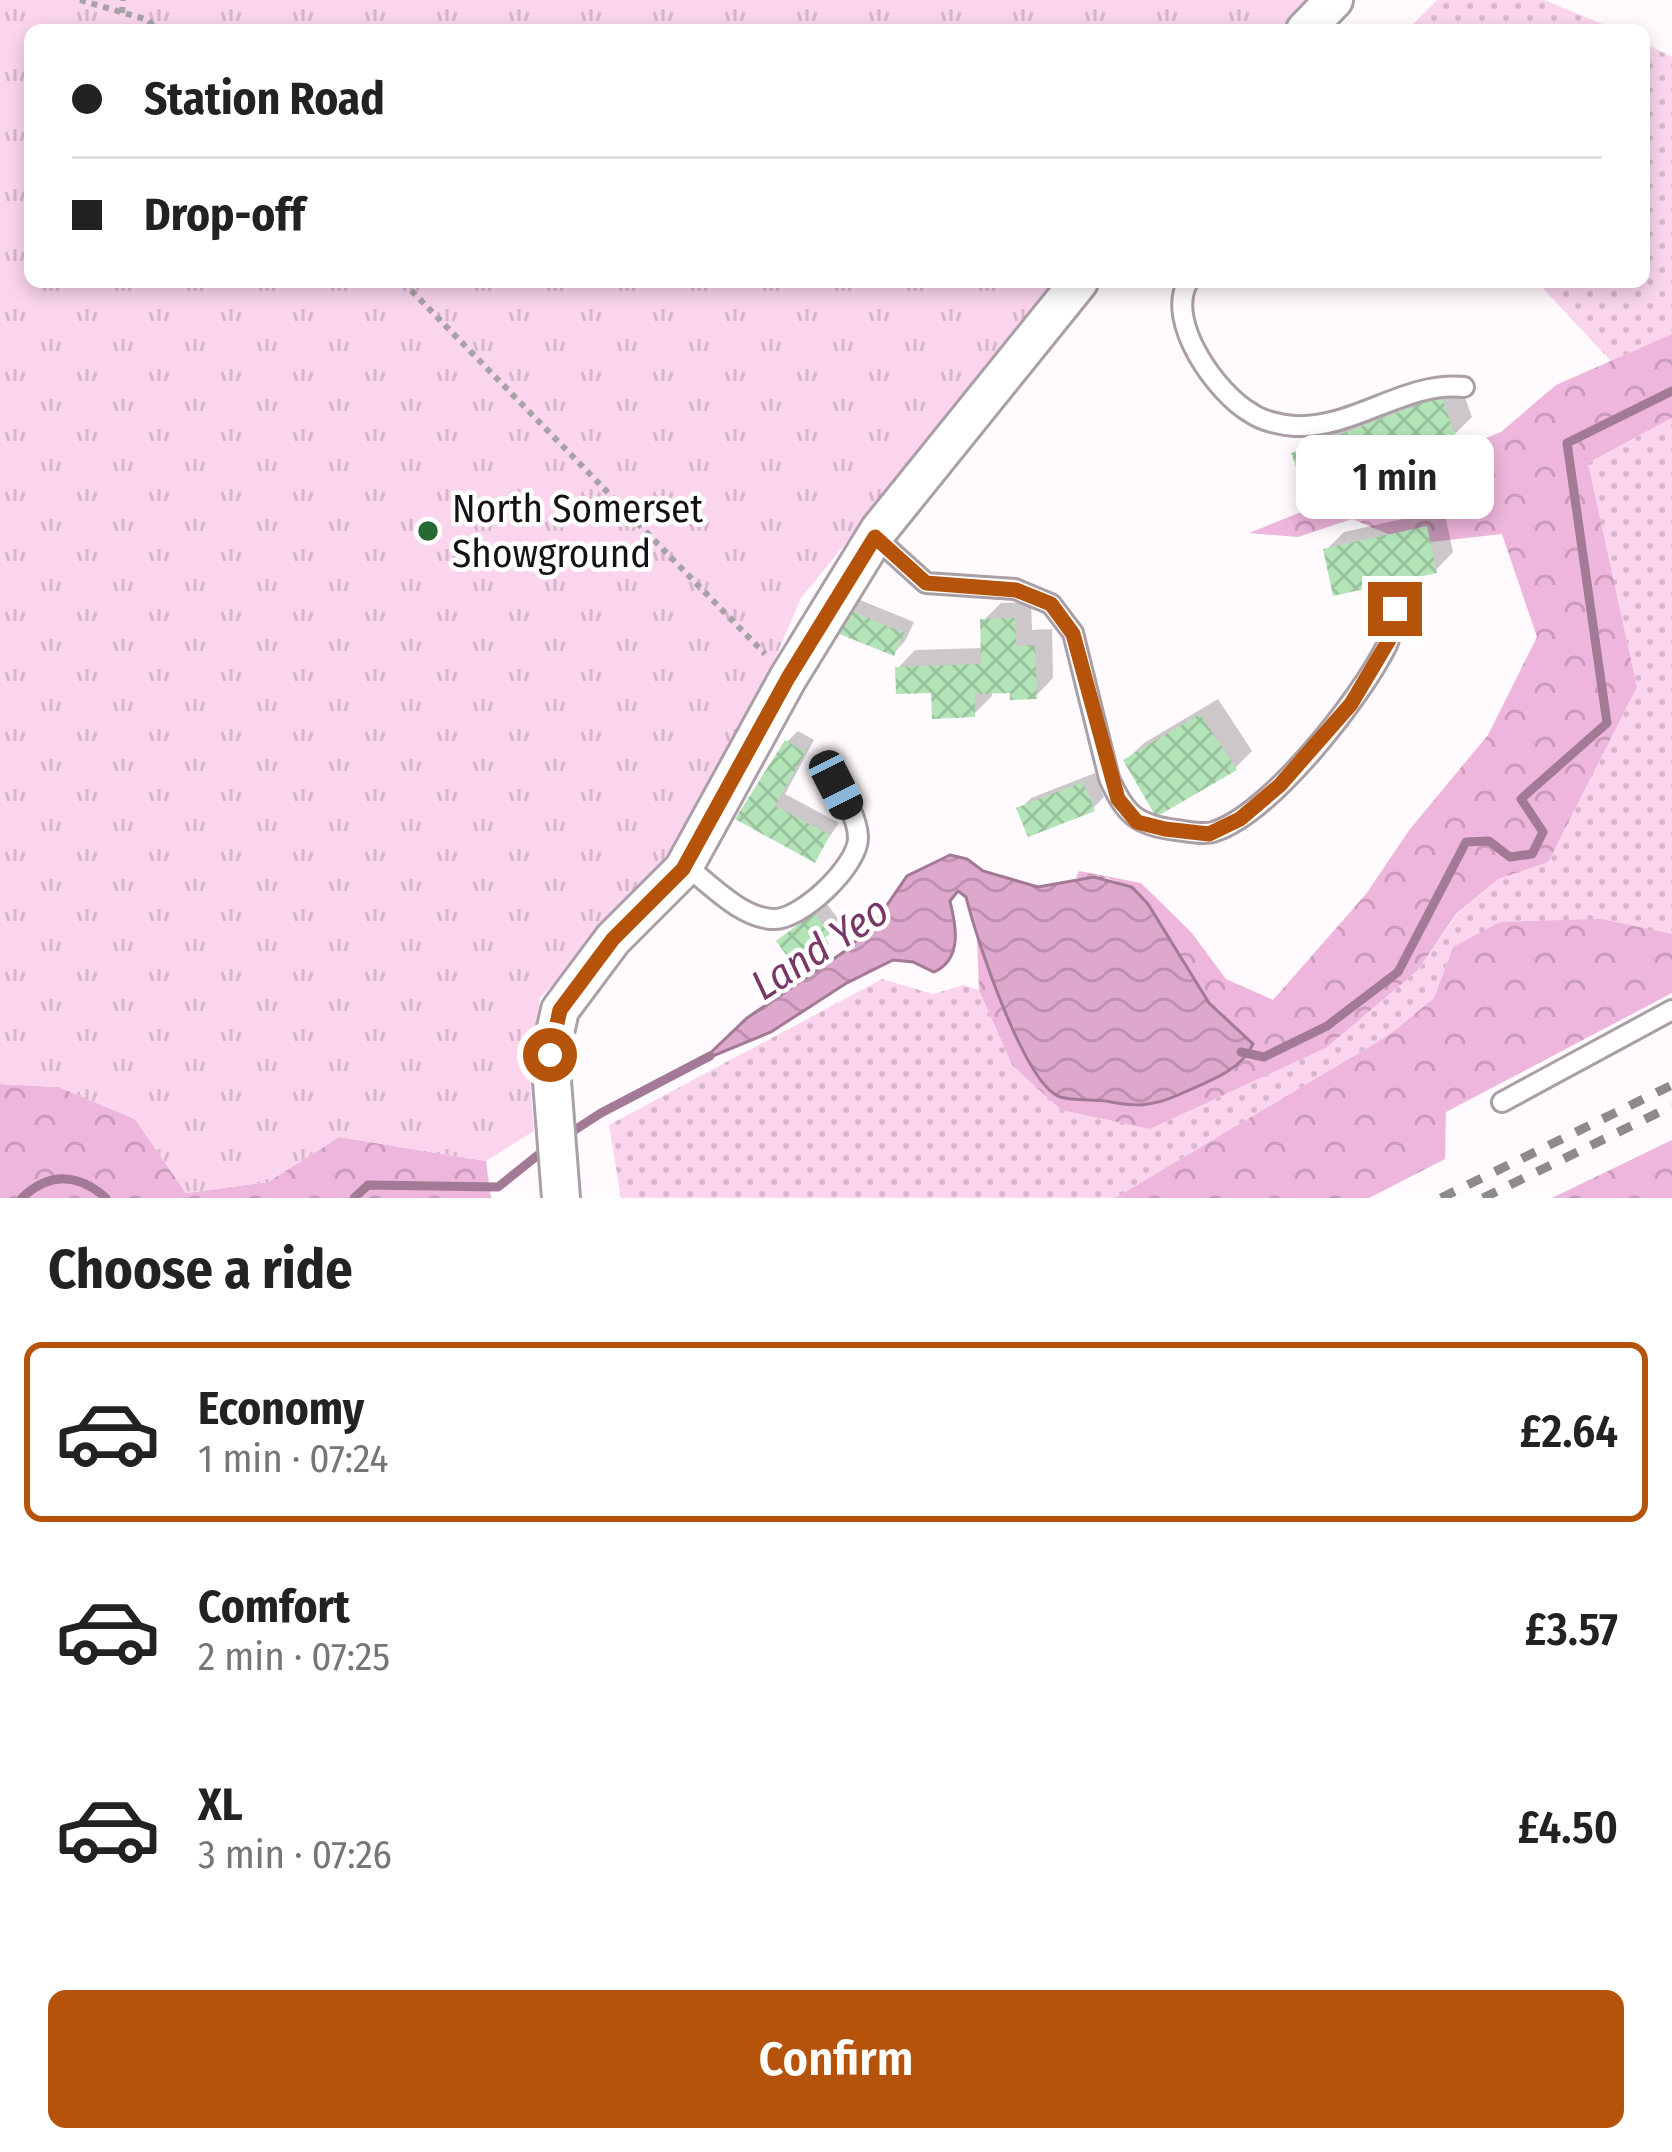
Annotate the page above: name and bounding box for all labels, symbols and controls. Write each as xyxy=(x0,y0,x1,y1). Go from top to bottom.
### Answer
text: Station Road xyxy=(144,72,385,126)
text: Drop-off xyxy=(144,188,305,242)
callout: 1 min xyxy=(1296,435,1494,519)
text: 1 min xyxy=(1353,454,1437,500)
place label: North Somerset Showground xyxy=(452,486,703,577)
marker: North Somerset Showground xyxy=(415,518,441,544)
route end xyxy=(1368,582,1422,636)
car xyxy=(804,745,868,825)
water label: Land Yeo xyxy=(742,885,898,1011)
route start xyxy=(523,1028,577,1082)
text: Choose a ride xyxy=(48,1238,353,1302)
icon: car xyxy=(54,1378,162,1486)
text: Economy xyxy=(198,1382,364,1436)
text: £2.64 xyxy=(1520,1405,1618,1459)
text: 1 min · 07:24 xyxy=(198,1436,388,1482)
icon: car xyxy=(54,1576,162,1684)
text: Comfort xyxy=(198,1580,350,1634)
text: £3.57 xyxy=(1525,1603,1618,1657)
text: 2 min · 07:25 xyxy=(198,1634,390,1680)
icon: car xyxy=(54,1774,162,1882)
text: XL xyxy=(198,1778,243,1832)
text: £4.50 xyxy=(1518,1801,1618,1855)
text: 3 min · 07:26 xyxy=(198,1832,392,1878)
button: Confirm xyxy=(48,1990,1624,2128)

